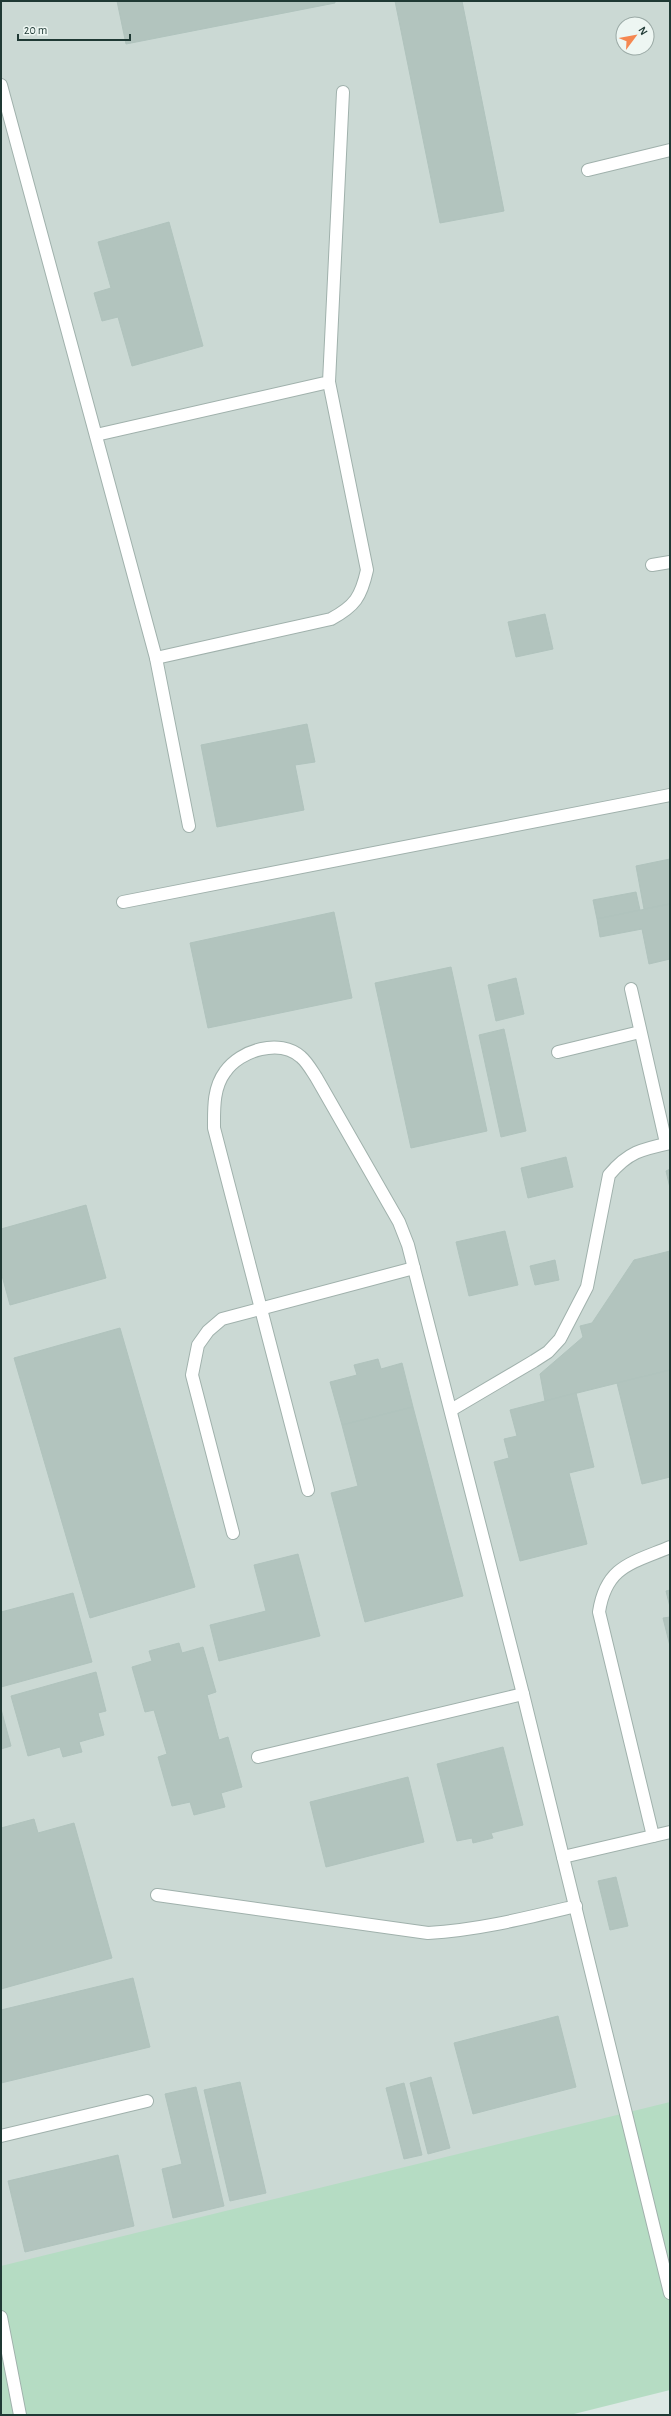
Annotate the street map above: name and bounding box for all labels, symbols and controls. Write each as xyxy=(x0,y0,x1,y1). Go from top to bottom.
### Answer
scale bar xyxy=(18,16,130,42)
north arrow xyxy=(615,16,655,56)
text: 20 m xyxy=(24,24,47,36)
text: N xyxy=(636,25,650,37)

